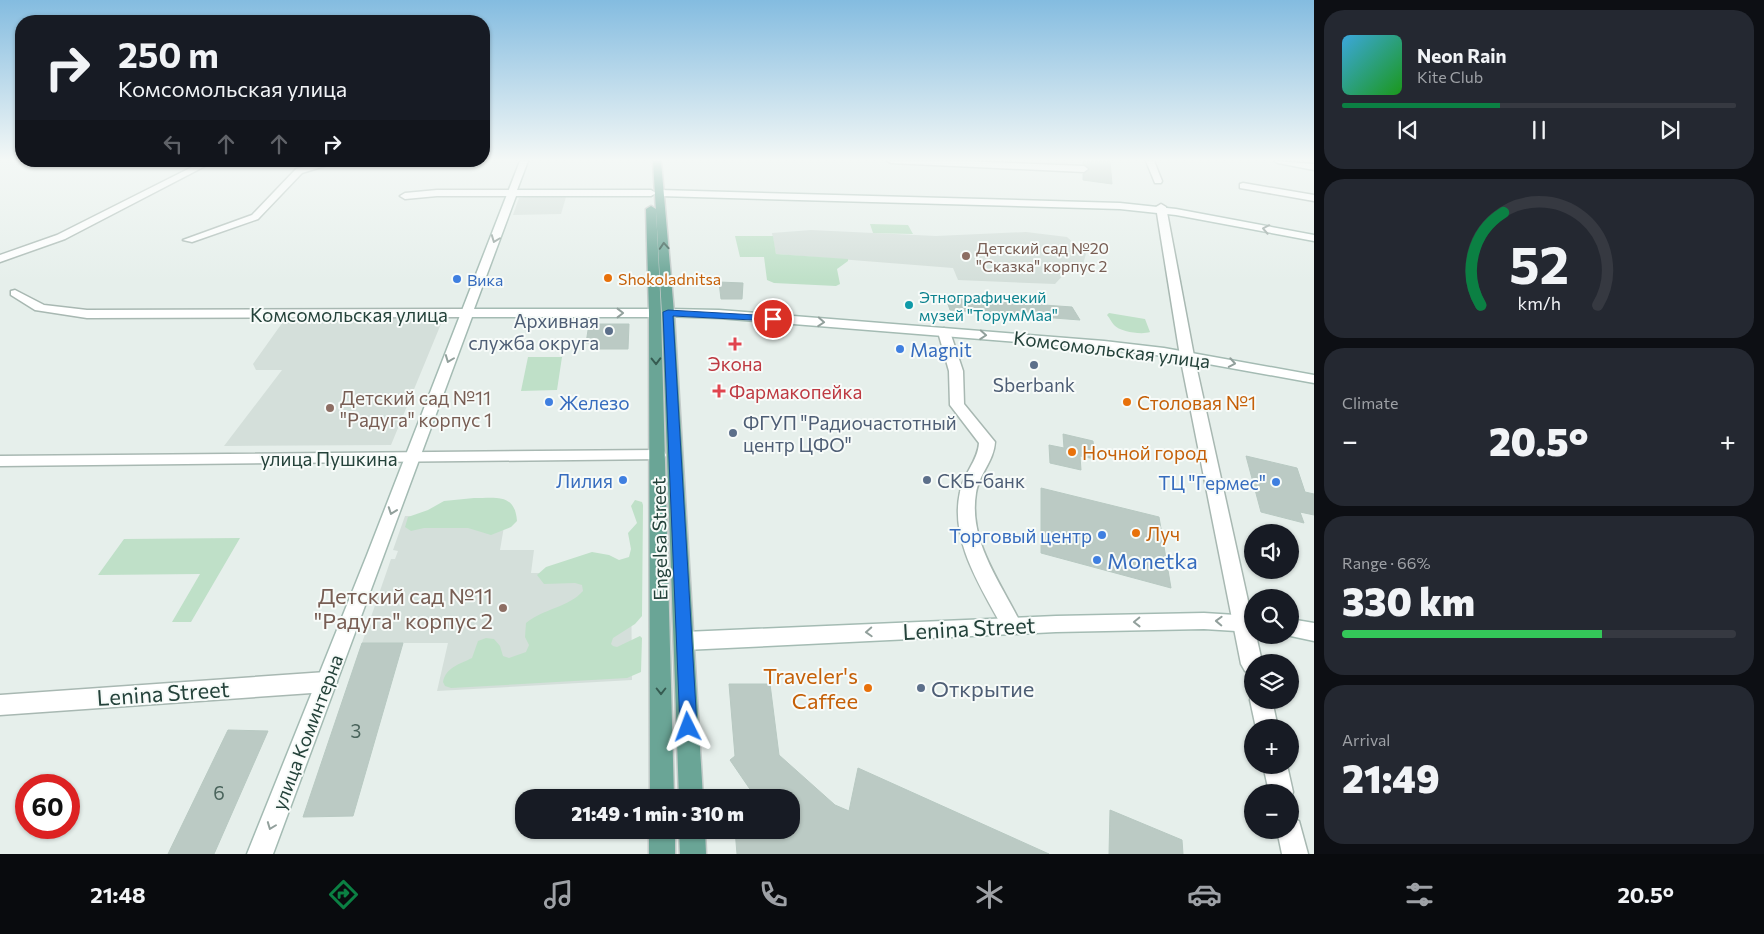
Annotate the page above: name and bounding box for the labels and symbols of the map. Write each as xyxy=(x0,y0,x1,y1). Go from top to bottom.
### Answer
one-way arrow xyxy=(1262,224,1271,235)
one-way arrow xyxy=(491,234,501,242)
place label: Детский сад №20 "Сказка" корпус 2 xyxy=(976,238,1109,275)
one-way arrow xyxy=(658,242,669,250)
marker: Детский сад №20 "Сказка" корпус 2 xyxy=(960,250,972,262)
place label: Shokoladnitsa xyxy=(618,269,721,288)
place label: Вика xyxy=(467,270,503,289)
marker: Shokoladnitsa xyxy=(602,272,614,284)
marker: Вика xyxy=(451,273,463,285)
place label: Этнографичекий музей "ТорумМаа" xyxy=(919,287,1058,324)
pin xyxy=(752,298,794,340)
marker: Этнографичекий музей "ТорумМаа" xyxy=(903,299,915,311)
street label: Комсомольская улица xyxy=(250,303,448,326)
one-way arrow xyxy=(616,308,624,318)
place label: Архивная служба округа xyxy=(468,309,599,354)
one-way arrow xyxy=(818,317,826,328)
marker: Архивная служба округа xyxy=(603,325,615,337)
street label: Комсомольская улица xyxy=(1012,326,1212,372)
one-way arrow xyxy=(980,329,988,340)
marker: Экона xyxy=(729,338,741,350)
place label: Magnit xyxy=(910,338,972,361)
marker: Magnit xyxy=(894,343,906,355)
place label: Экона xyxy=(708,352,762,375)
one-way arrow xyxy=(445,354,455,363)
one-way arrow xyxy=(651,358,661,366)
one-way arrow xyxy=(1227,358,1236,368)
marker: Sberbank xyxy=(1028,359,1040,371)
place label: Sberbank xyxy=(993,373,1075,396)
place label: Фармакопейка xyxy=(729,380,862,403)
marker: Фармакопейка xyxy=(713,385,725,397)
place label: Детский сад №11 "Радуга" корпус 1 xyxy=(340,386,492,431)
place label: Железо xyxy=(559,391,630,414)
place label: Столовая №1 xyxy=(1137,391,1256,414)
marker: Железо xyxy=(543,396,555,408)
marker: Столовая №1 xyxy=(1121,396,1133,408)
marker: Детский сад №11 "Радуга" корпус 1 xyxy=(324,402,336,414)
place label: ФГУП "Радиочастотный центр ЦФО" xyxy=(743,411,957,456)
marker: ФГУП "Радиочастотный центр ЦФО" xyxy=(727,427,739,439)
place label: Ночной город xyxy=(1082,441,1207,464)
marker: Ночной город xyxy=(1066,446,1078,458)
street label: улица Пушкина xyxy=(260,447,398,470)
place label: Лилия xyxy=(556,469,613,492)
place label: СКБ-банк xyxy=(937,469,1025,492)
place label: ТЦ "Гермес" xyxy=(1158,471,1266,494)
marker: Лилия xyxy=(617,474,629,486)
marker: СКБ-банк xyxy=(921,474,933,486)
marker: ТЦ "Гермес" xyxy=(1270,476,1282,488)
street label: Engelsa Street xyxy=(646,477,672,601)
one-way arrow xyxy=(388,506,398,515)
place label: Луч xyxy=(1146,522,1180,545)
place label: Торговый центр xyxy=(949,524,1092,547)
marker: Луч xyxy=(1130,527,1142,539)
marker: Торговый центр xyxy=(1096,529,1108,541)
place label: Monetka xyxy=(1107,547,1198,574)
marker: Monetka xyxy=(1091,554,1103,566)
place label: Детский сад №11 "Радуга" корпус 2 xyxy=(314,582,493,634)
marker: Детский сад №11 "Радуга" корпус 2 xyxy=(497,602,509,614)
street label: Lenina Street xyxy=(902,611,1036,645)
one-way arrow xyxy=(1215,616,1223,627)
one-way arrow xyxy=(1132,617,1140,627)
one-way arrow xyxy=(865,627,873,638)
street label: улица Коминтерна xyxy=(267,651,347,813)
place label: Traveler's Caffee xyxy=(763,662,858,714)
street label: Lenina Street xyxy=(96,675,230,711)
place label: Открытие xyxy=(931,675,1034,702)
marker: Traveler's Caffee xyxy=(862,682,874,694)
marker: Открытие xyxy=(915,682,927,694)
one-way arrow xyxy=(656,688,666,696)
position arrow xyxy=(661,700,713,752)
house number: 3 xyxy=(351,719,361,742)
speed limit sign: 60 xyxy=(15,774,80,839)
house number: 6 xyxy=(213,781,225,804)
one-way arrow xyxy=(267,821,277,830)

